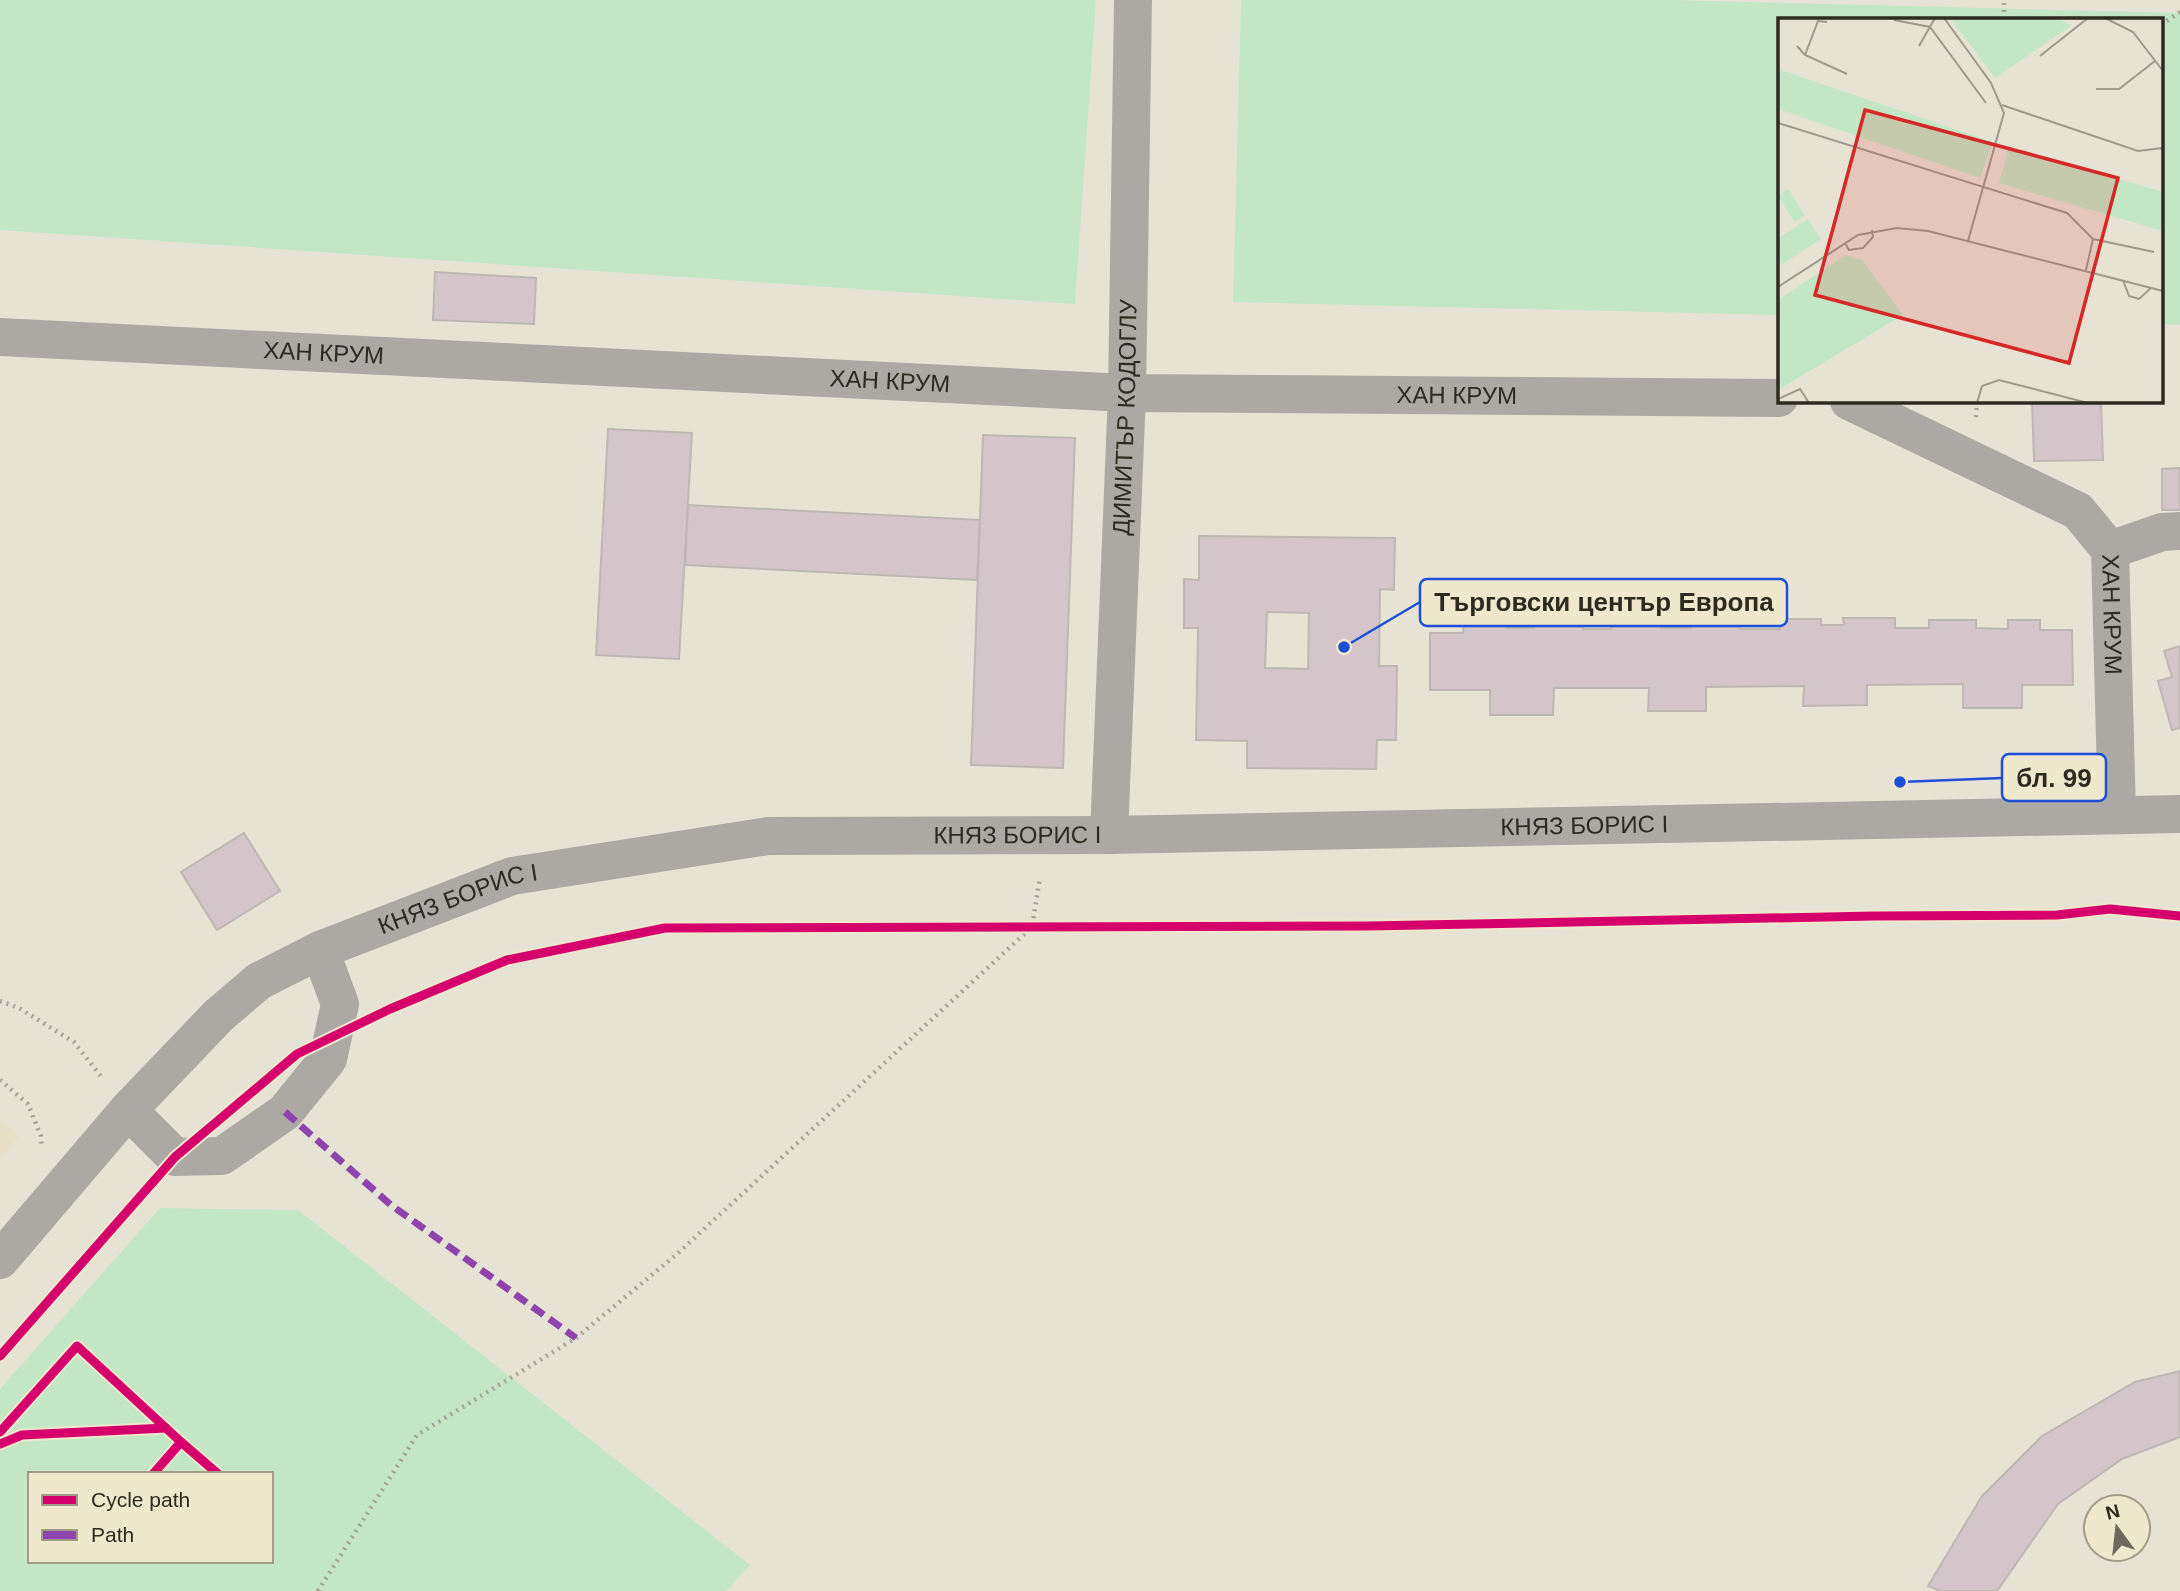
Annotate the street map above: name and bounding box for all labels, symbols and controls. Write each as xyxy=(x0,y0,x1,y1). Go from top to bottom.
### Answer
inset map xyxy=(1778,18,2162,402)
street label: ДИМИТЪР КОДОГЛУ xyxy=(1107,298,1141,536)
street label: ХАН КРУМ xyxy=(263,336,385,369)
street label: ХАН КРУМ xyxy=(829,364,951,397)
street label: ХАН КРУМ xyxy=(1396,381,1517,409)
street label: ХАН КРУМ xyxy=(2097,554,2127,675)
callout: Търговски център Европа xyxy=(1420,579,1787,626)
text: Търговски център Европа xyxy=(1434,587,1774,617)
callout: бл. 99 xyxy=(2002,754,2106,801)
text: бл. 99 xyxy=(2016,763,2092,793)
street label: КНЯЗ БОРИС I xyxy=(1500,810,1669,840)
street label: КНЯЗ БОРИС I xyxy=(933,821,1101,849)
street label: КНЯЗ БОРИС I xyxy=(374,858,539,939)
legend xyxy=(28,1472,273,1563)
text: Cycle path xyxy=(91,1488,190,1511)
north arrow xyxy=(2082,1493,2152,1563)
text: N xyxy=(2103,1500,2122,1524)
text: Path xyxy=(91,1523,134,1546)

